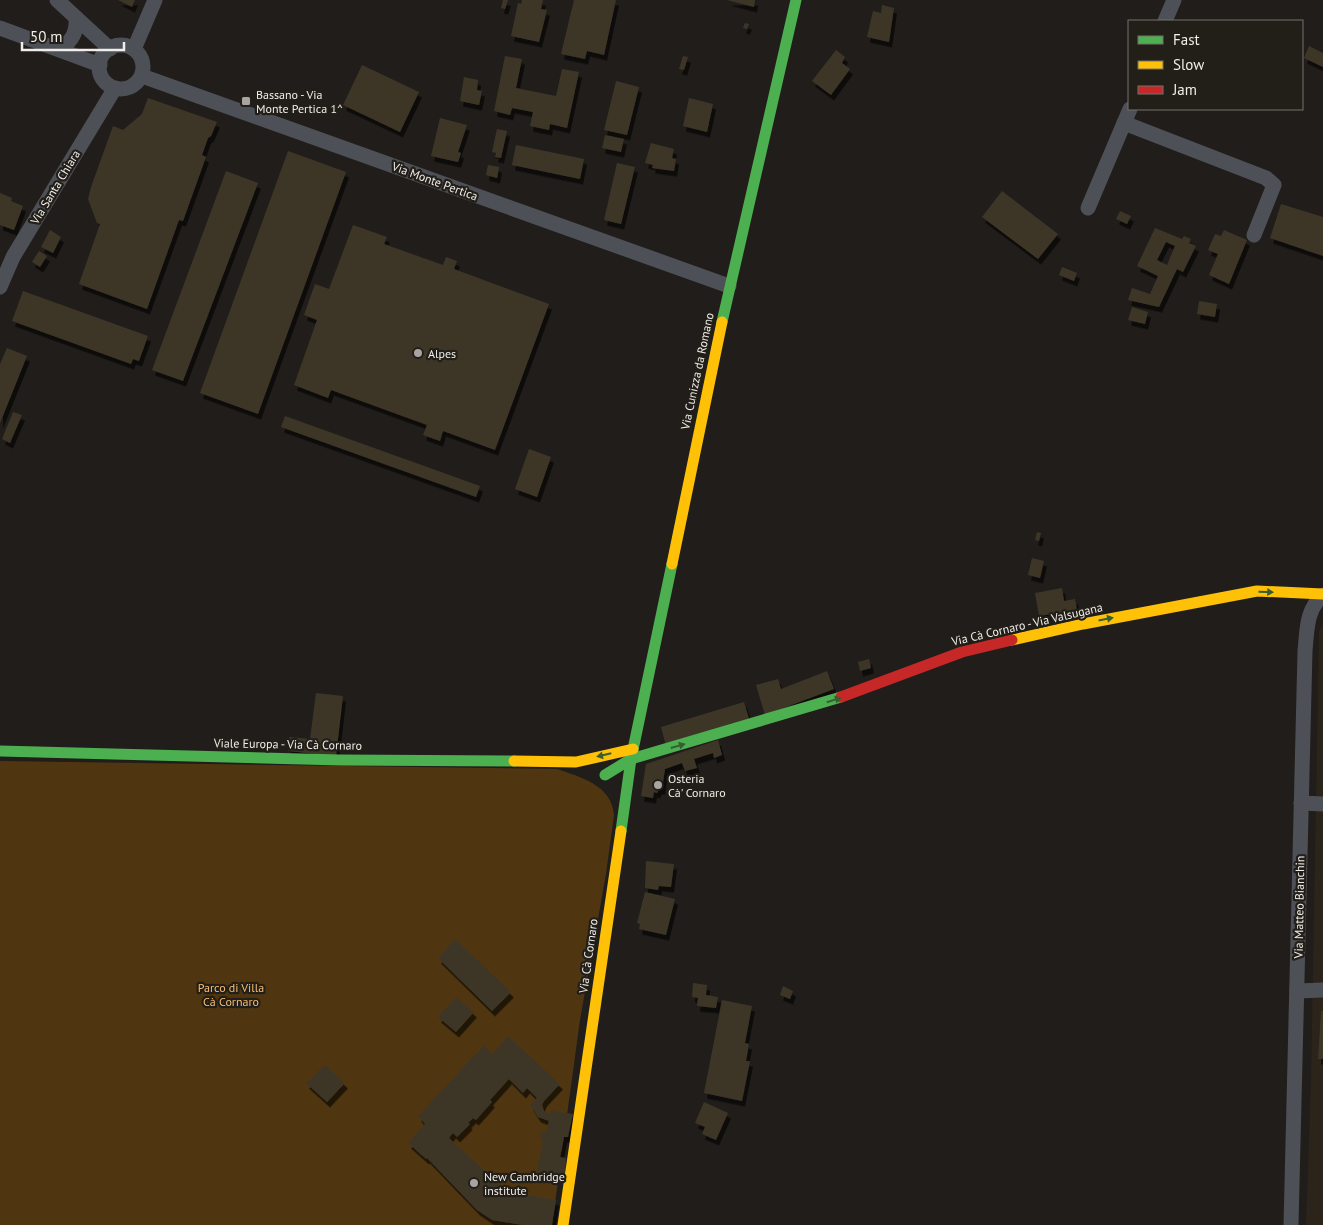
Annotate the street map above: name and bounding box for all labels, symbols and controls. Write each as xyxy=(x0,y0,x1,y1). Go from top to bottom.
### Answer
scale bar xyxy=(22,20,125,52)
legend xyxy=(1128,20,1303,110)
text: 50 m xyxy=(30,27,63,46)
text: Fast xyxy=(1173,30,1200,49)
text: Slow xyxy=(1173,55,1204,74)
text: Jam xyxy=(1172,80,1197,99)
place label: Bassano - Via Monte Pertica 1^ xyxy=(256,87,343,116)
marker: Bassano - Via Monte Pertica 1^ xyxy=(240,95,252,107)
street label: Via Santa Chiara xyxy=(26,147,83,228)
street label: Via Monte Pertica xyxy=(389,158,480,204)
street label: Via Cunizza da Romano xyxy=(677,311,717,432)
place label: Alpes xyxy=(428,346,456,361)
marker: Alpes xyxy=(412,347,424,359)
one-way arrow xyxy=(1258,588,1274,596)
street label: Via Cà Cornaro - Via Valsugana xyxy=(949,599,1104,649)
one-way arrow xyxy=(1099,615,1115,623)
one-way arrow xyxy=(826,695,841,703)
street label: Viale Europa - Via Cà Cornaro xyxy=(213,735,362,753)
one-way arrow xyxy=(670,742,685,750)
one-way arrow xyxy=(597,751,612,759)
place label: Osteria Cà' Cornaro xyxy=(668,771,726,800)
marker: Osteria Cà' Cornaro xyxy=(652,779,664,791)
street label: Via Matteo Bianchin xyxy=(1291,856,1307,959)
street label: Via Cà Cornaro xyxy=(575,918,601,995)
park label: Parco di Villa Cà Cornaro xyxy=(198,980,264,1009)
place label: New Cambridge institute xyxy=(484,1169,565,1198)
marker: New Cambridge institute xyxy=(468,1177,480,1189)

